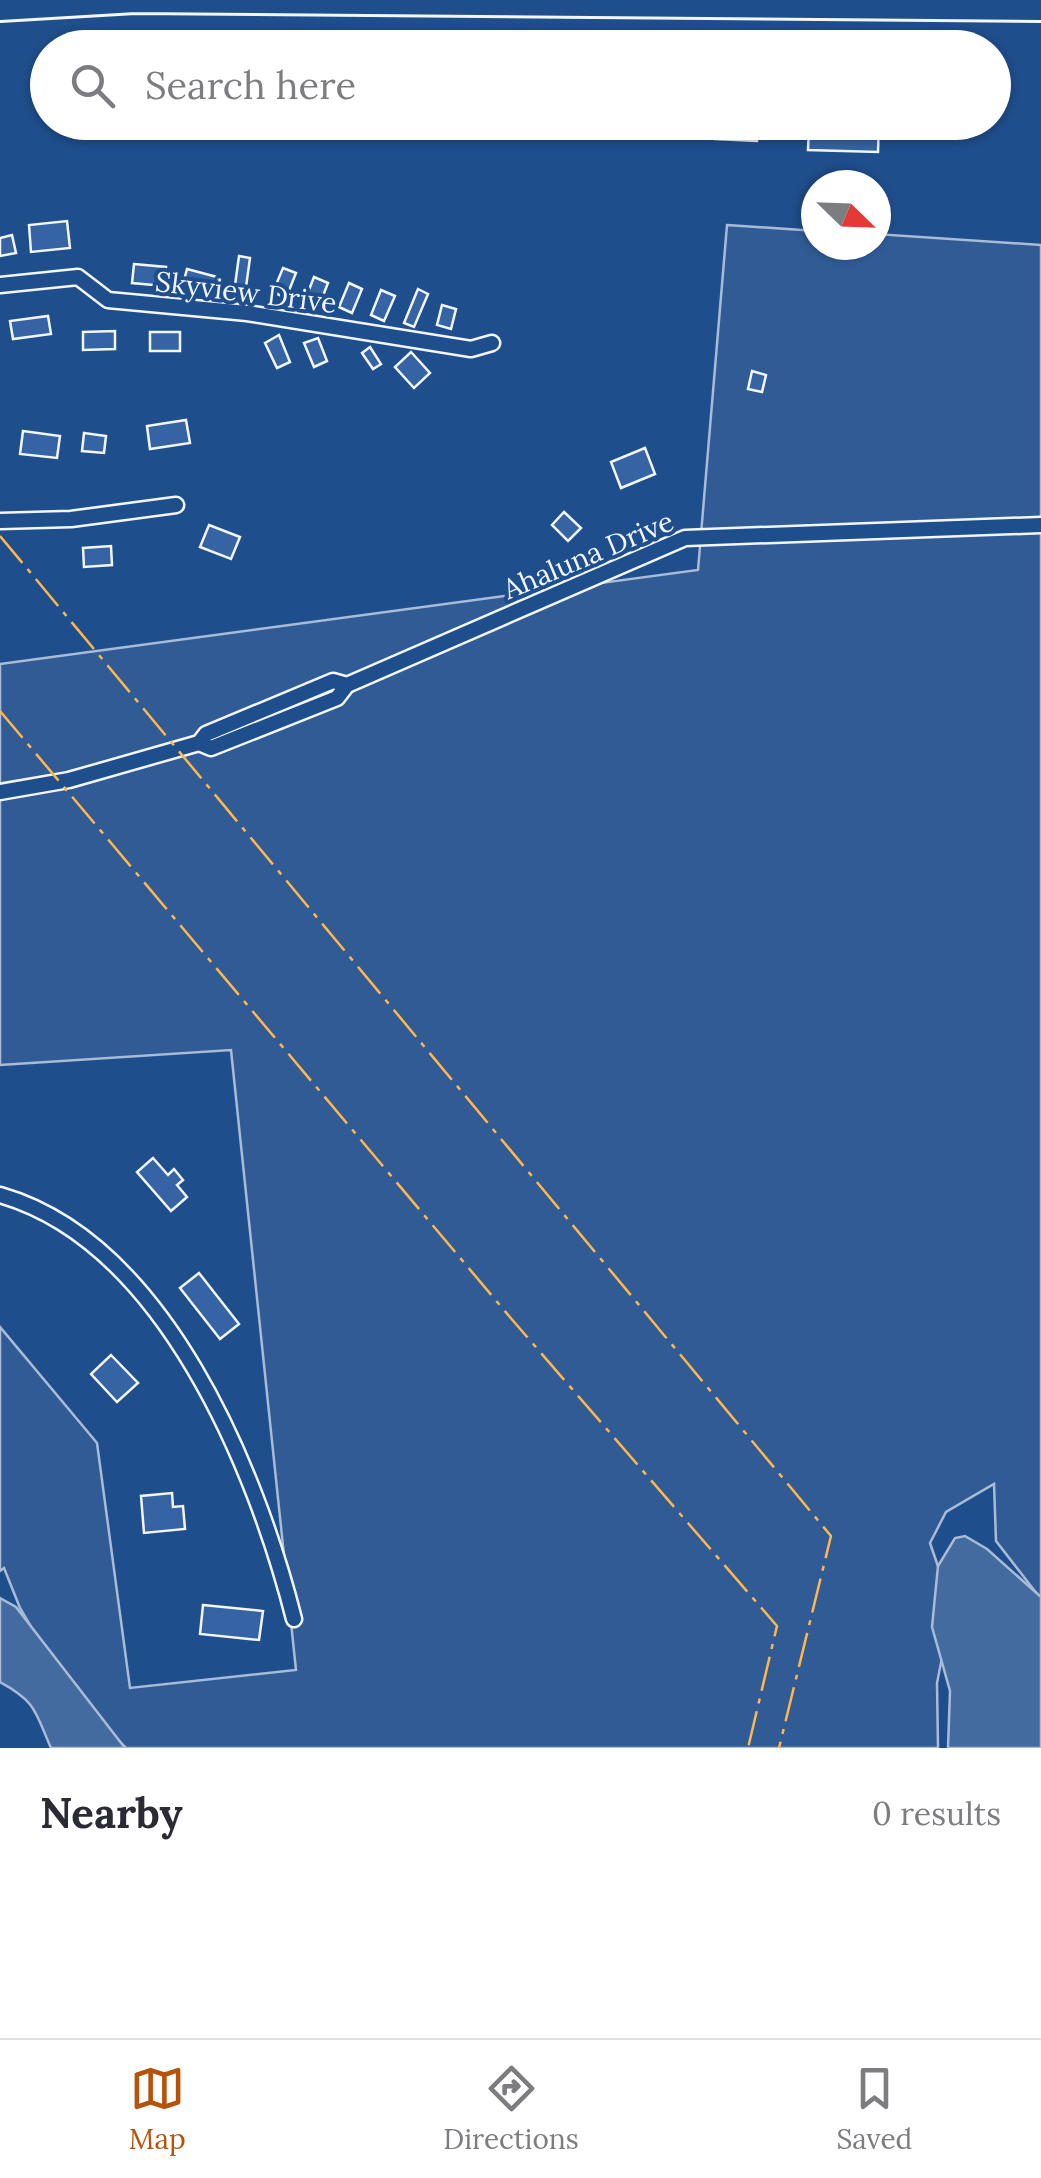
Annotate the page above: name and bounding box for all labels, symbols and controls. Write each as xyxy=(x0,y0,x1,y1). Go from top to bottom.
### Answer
search box xyxy=(30,30,1011,140)
icon: search xyxy=(65,58,120,113)
text: Search here xyxy=(145,61,356,109)
north arrow xyxy=(801,170,891,260)
street label: Skyview Drive xyxy=(153,263,339,321)
street label: Ahaluna Drive xyxy=(496,503,679,608)
text: Nearby xyxy=(40,1786,183,1840)
text: 0 results xyxy=(872,1793,1001,1834)
tab: Map xyxy=(129,2061,186,2157)
tab: Directions xyxy=(443,2061,579,2157)
tab: Saved xyxy=(836,2061,912,2157)

